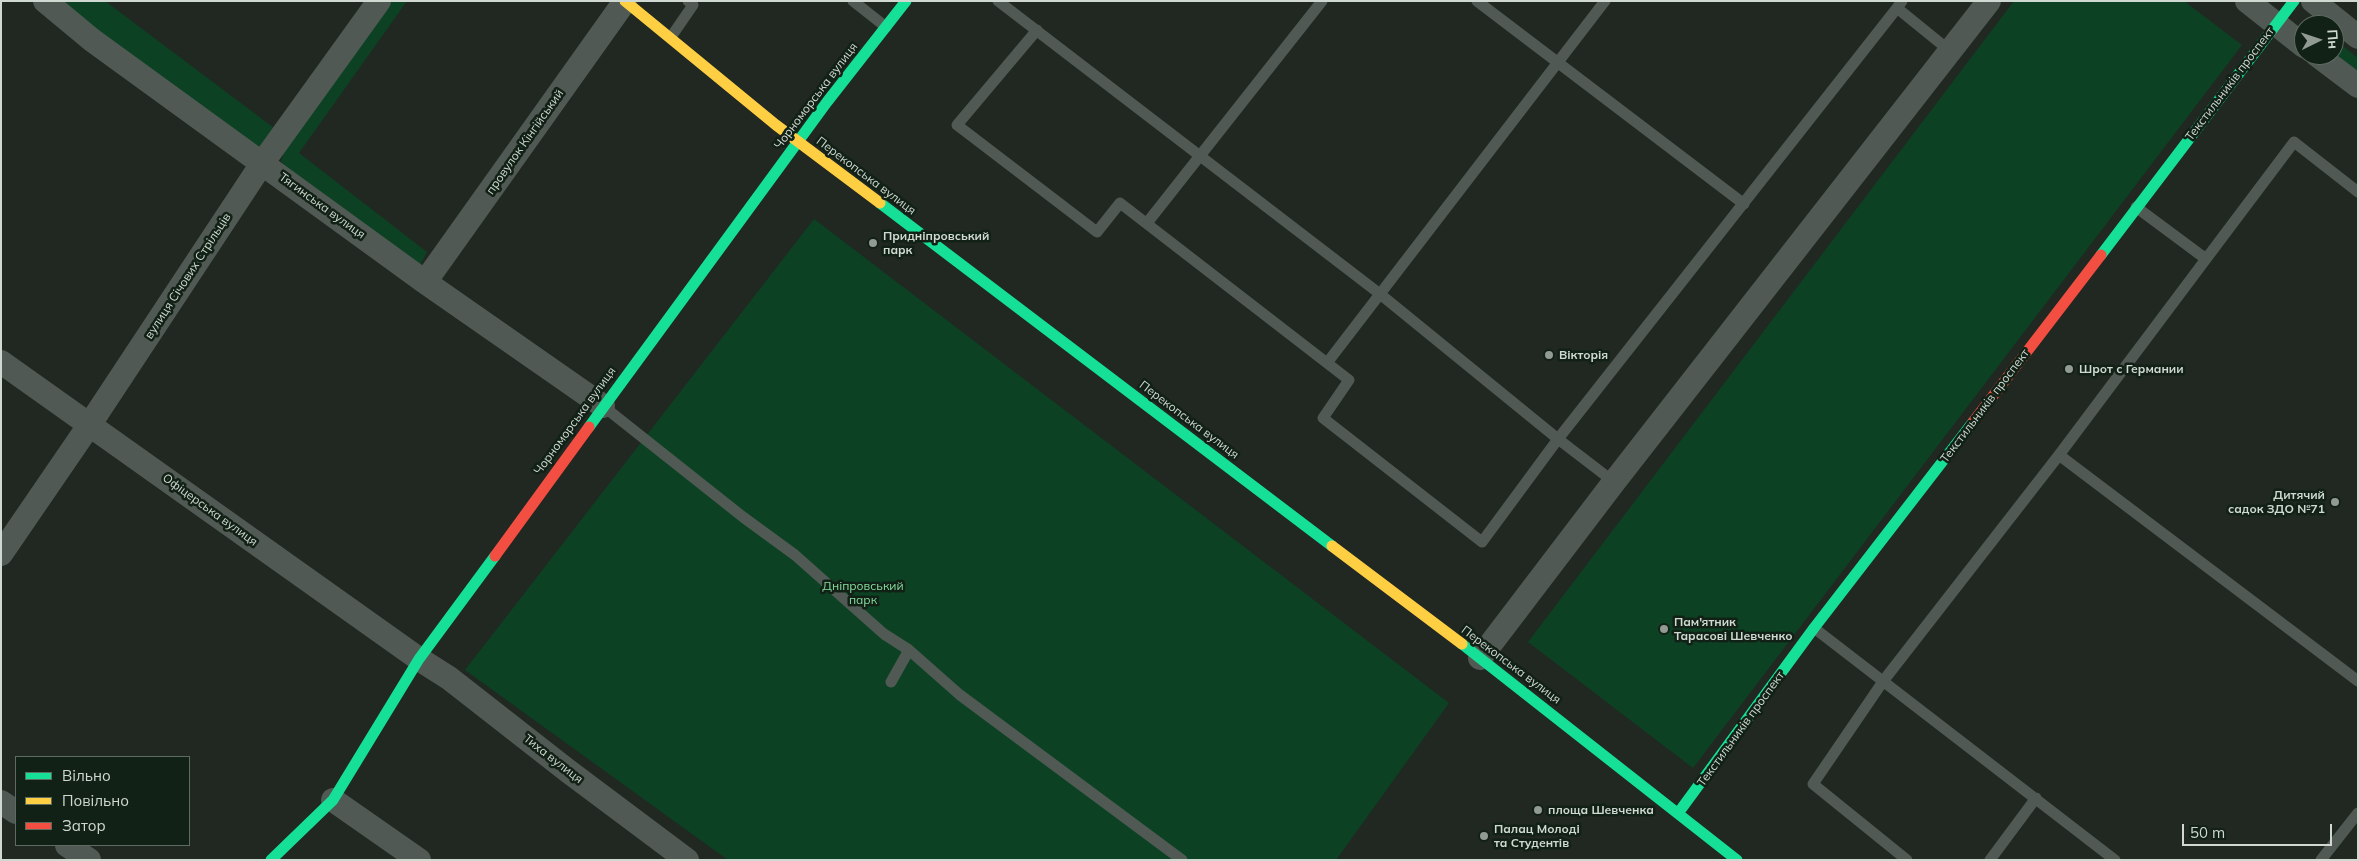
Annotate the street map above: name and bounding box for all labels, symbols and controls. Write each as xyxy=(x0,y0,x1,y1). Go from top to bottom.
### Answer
north arrow xyxy=(2294,15,2344,65)
street label: Текстильників проспект xyxy=(2183,24,2277,144)
text: Пн xyxy=(2323,29,2343,49)
street label: Чорноморська вулиця xyxy=(771,40,861,152)
street label: провулок Кінгійський xyxy=(483,87,567,197)
street label: Перекопська вулиця xyxy=(813,134,919,218)
street label: Тягинська вулиця xyxy=(276,170,368,242)
street label: вулиця Січових Стрільців xyxy=(142,210,234,342)
place label: Придніпровський парк xyxy=(883,229,989,257)
marker: Придніпровський парк xyxy=(867,237,879,249)
street label: Текстильників проспект xyxy=(1938,346,2032,466)
place label: Вікторія xyxy=(1559,348,1608,362)
marker: Вікторія xyxy=(1543,349,1555,361)
place label: Шрот с Германии xyxy=(2079,362,2184,376)
marker: Шрот с Германии xyxy=(2063,363,2075,375)
street label: Чорноморська вулиця xyxy=(531,364,619,478)
street label: Перекопська вулиця xyxy=(1136,378,1242,462)
street label: Офіцерська вулиця xyxy=(160,471,260,549)
place label: Дитячий садок ЗДО №71 xyxy=(2228,488,2325,516)
marker: Дитячий садок ЗДО №71 xyxy=(2329,496,2341,508)
park label: Дніпровський парк xyxy=(822,579,904,607)
place label: Пам'ятник Тарасові Шевченко xyxy=(1674,615,1793,643)
street label: Перекопська вулиця xyxy=(1458,623,1564,707)
marker: Пам'ятник Тарасові Шевченко xyxy=(1658,623,1670,635)
street label: Текстильників проспект xyxy=(1694,669,1788,789)
street label: Тиха вулиця xyxy=(520,731,586,787)
legend xyxy=(15,756,190,846)
text: Вільно xyxy=(62,766,111,785)
text: Повільно xyxy=(62,791,129,810)
place label: площа Шевченка xyxy=(1548,803,1654,817)
marker: площа Шевченка xyxy=(1532,804,1544,816)
scale bar xyxy=(2184,814,2334,846)
text: Затор xyxy=(62,816,106,835)
place label: Палац Молоді та Студентів xyxy=(1494,822,1580,850)
text: 50 m xyxy=(2190,823,2225,842)
marker: Палац Молоді та Студентів xyxy=(1478,830,1490,842)

